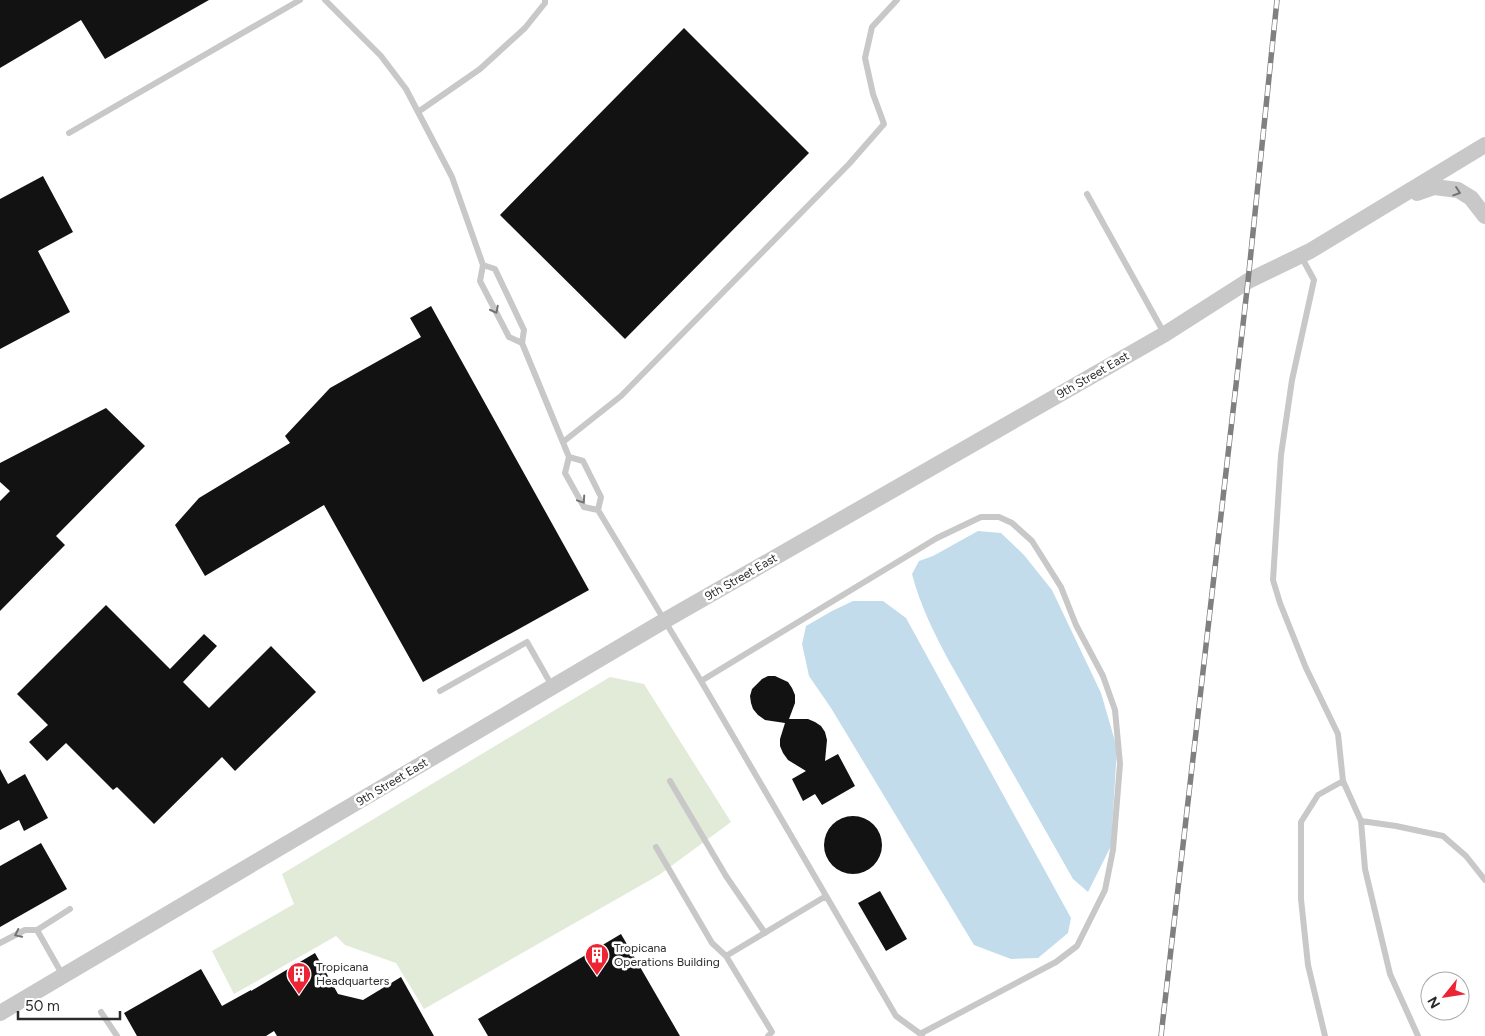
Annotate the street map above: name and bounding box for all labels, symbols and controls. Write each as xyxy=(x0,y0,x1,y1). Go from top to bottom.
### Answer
one-way arrow xyxy=(1452,186,1461,196)
one-way arrow xyxy=(489,305,499,314)
street label: 9th Street East xyxy=(1054,348,1132,401)
one-way arrow xyxy=(575,495,585,504)
street label: 9th Street East xyxy=(702,550,780,603)
street label: 9th Street East xyxy=(354,755,431,809)
one-way arrow xyxy=(14,928,23,938)
place label: Tropicana Operations Building xyxy=(614,941,720,969)
building icon: Tropicana Operations Building xyxy=(584,942,610,976)
place label: Tropicana Headquarters xyxy=(316,960,390,988)
building icon: Tropicana Headquarters xyxy=(286,961,312,995)
north arrow xyxy=(1420,971,1470,1021)
scale bar xyxy=(18,988,120,1020)
text: N xyxy=(1424,993,1444,1011)
text: 50 m xyxy=(25,997,60,1015)

